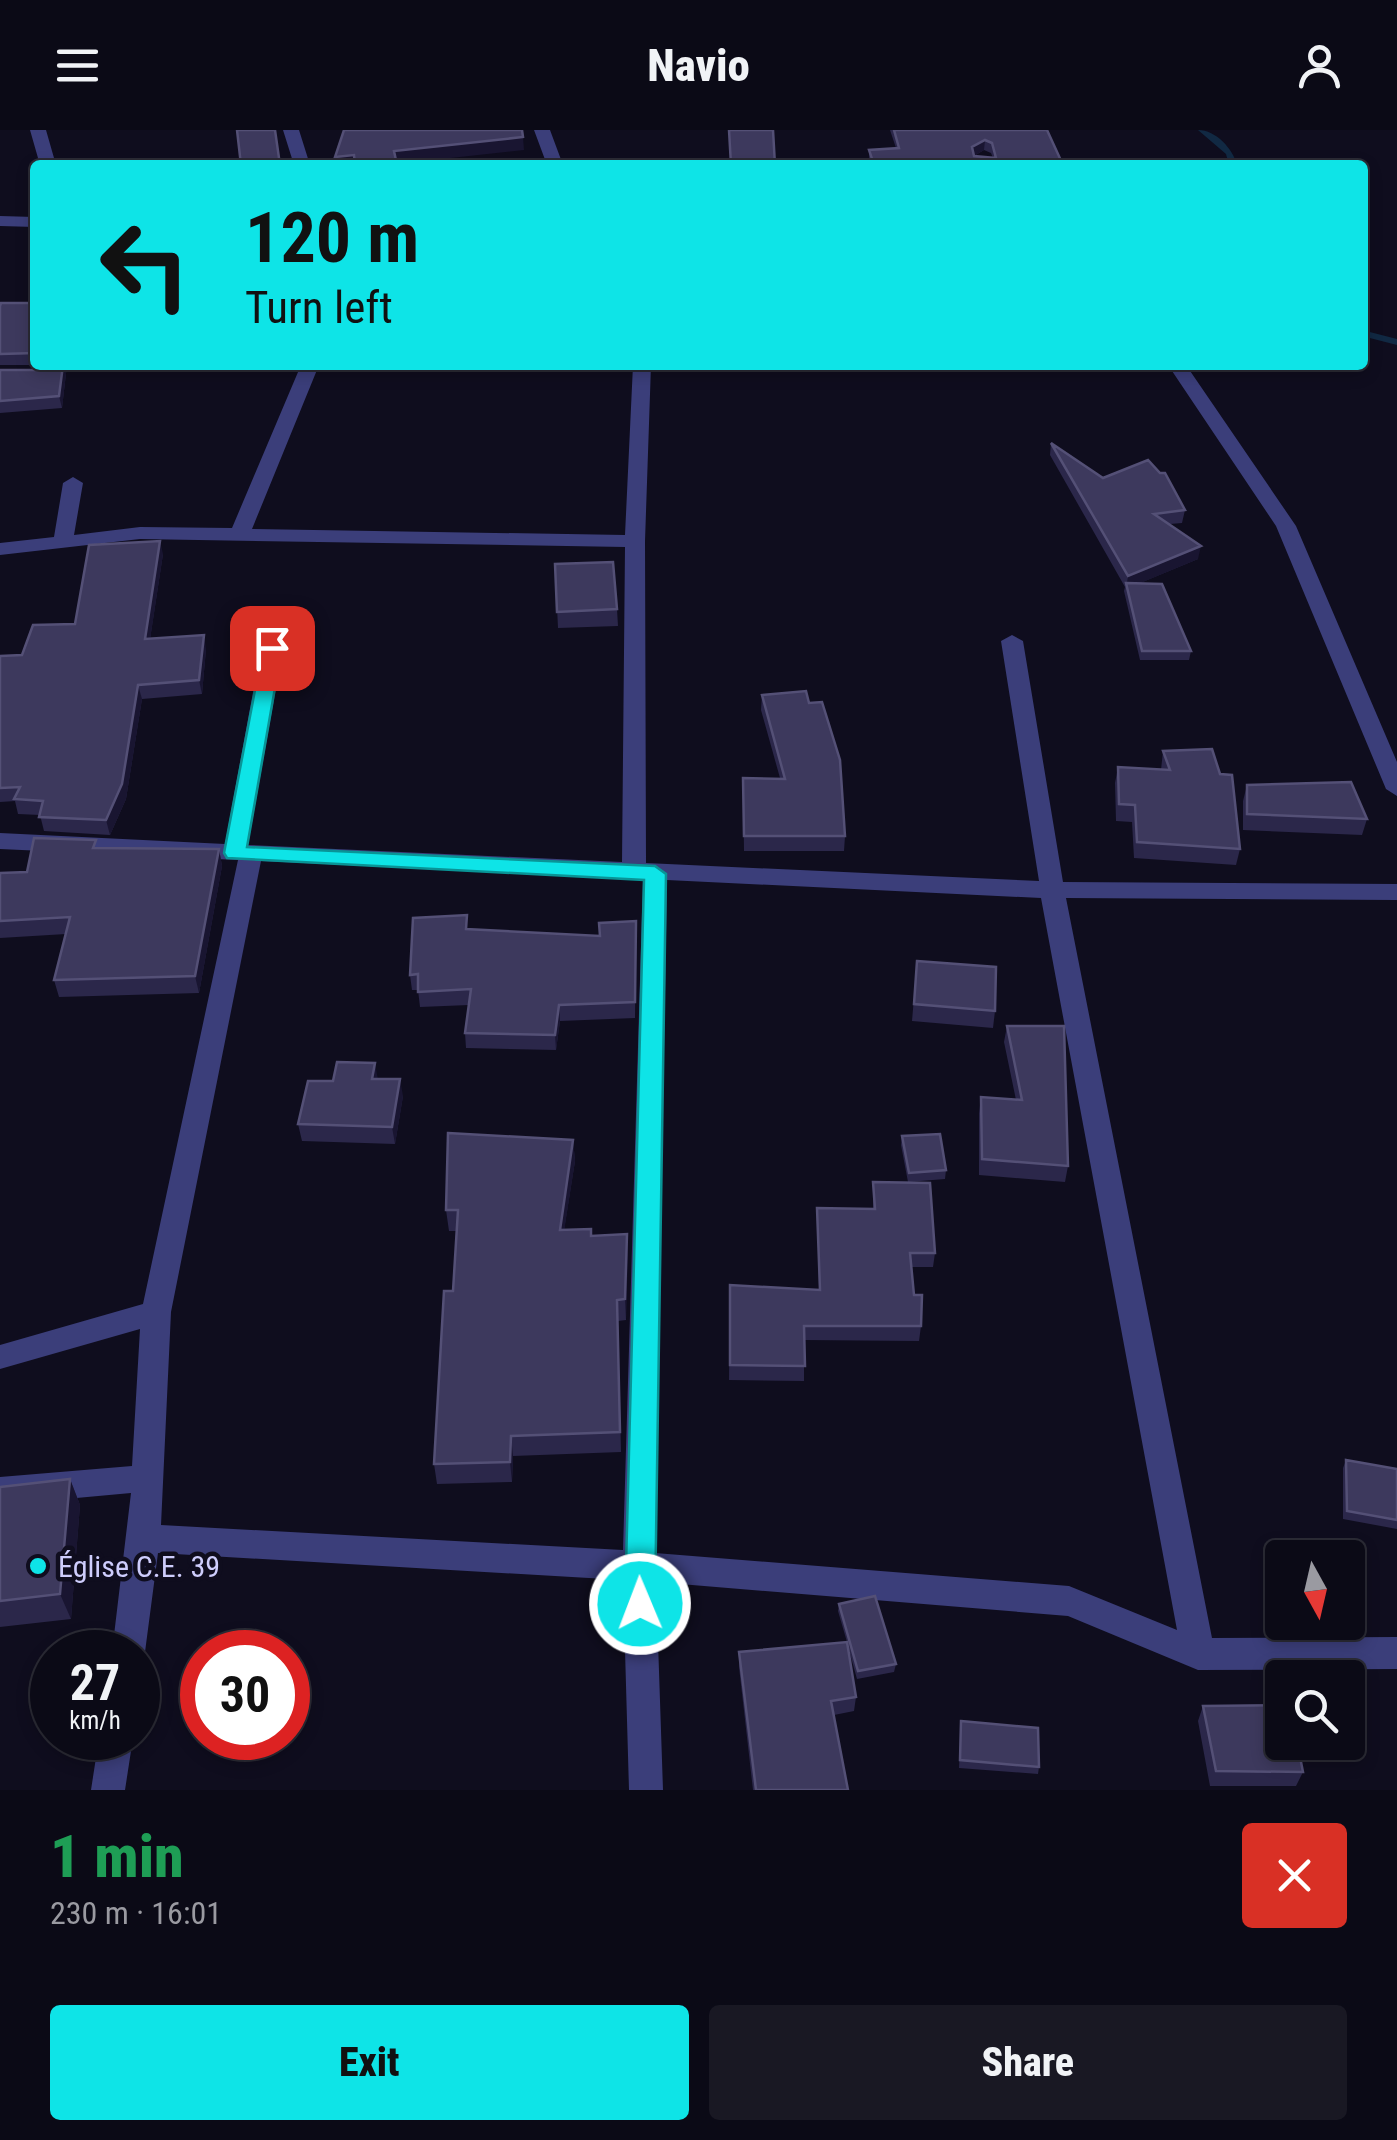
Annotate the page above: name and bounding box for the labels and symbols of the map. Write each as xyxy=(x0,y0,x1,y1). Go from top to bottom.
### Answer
pin xyxy=(230,606,315,691)
north arrow xyxy=(1265,1540,1365,1640)
place label: Église C.E. 39 xyxy=(58,1549,220,1584)
position arrow xyxy=(588,1552,692,1656)
marker: Église C.E. 39 xyxy=(27,1555,49,1577)
speed limit sign: 30 xyxy=(180,1630,310,1760)

